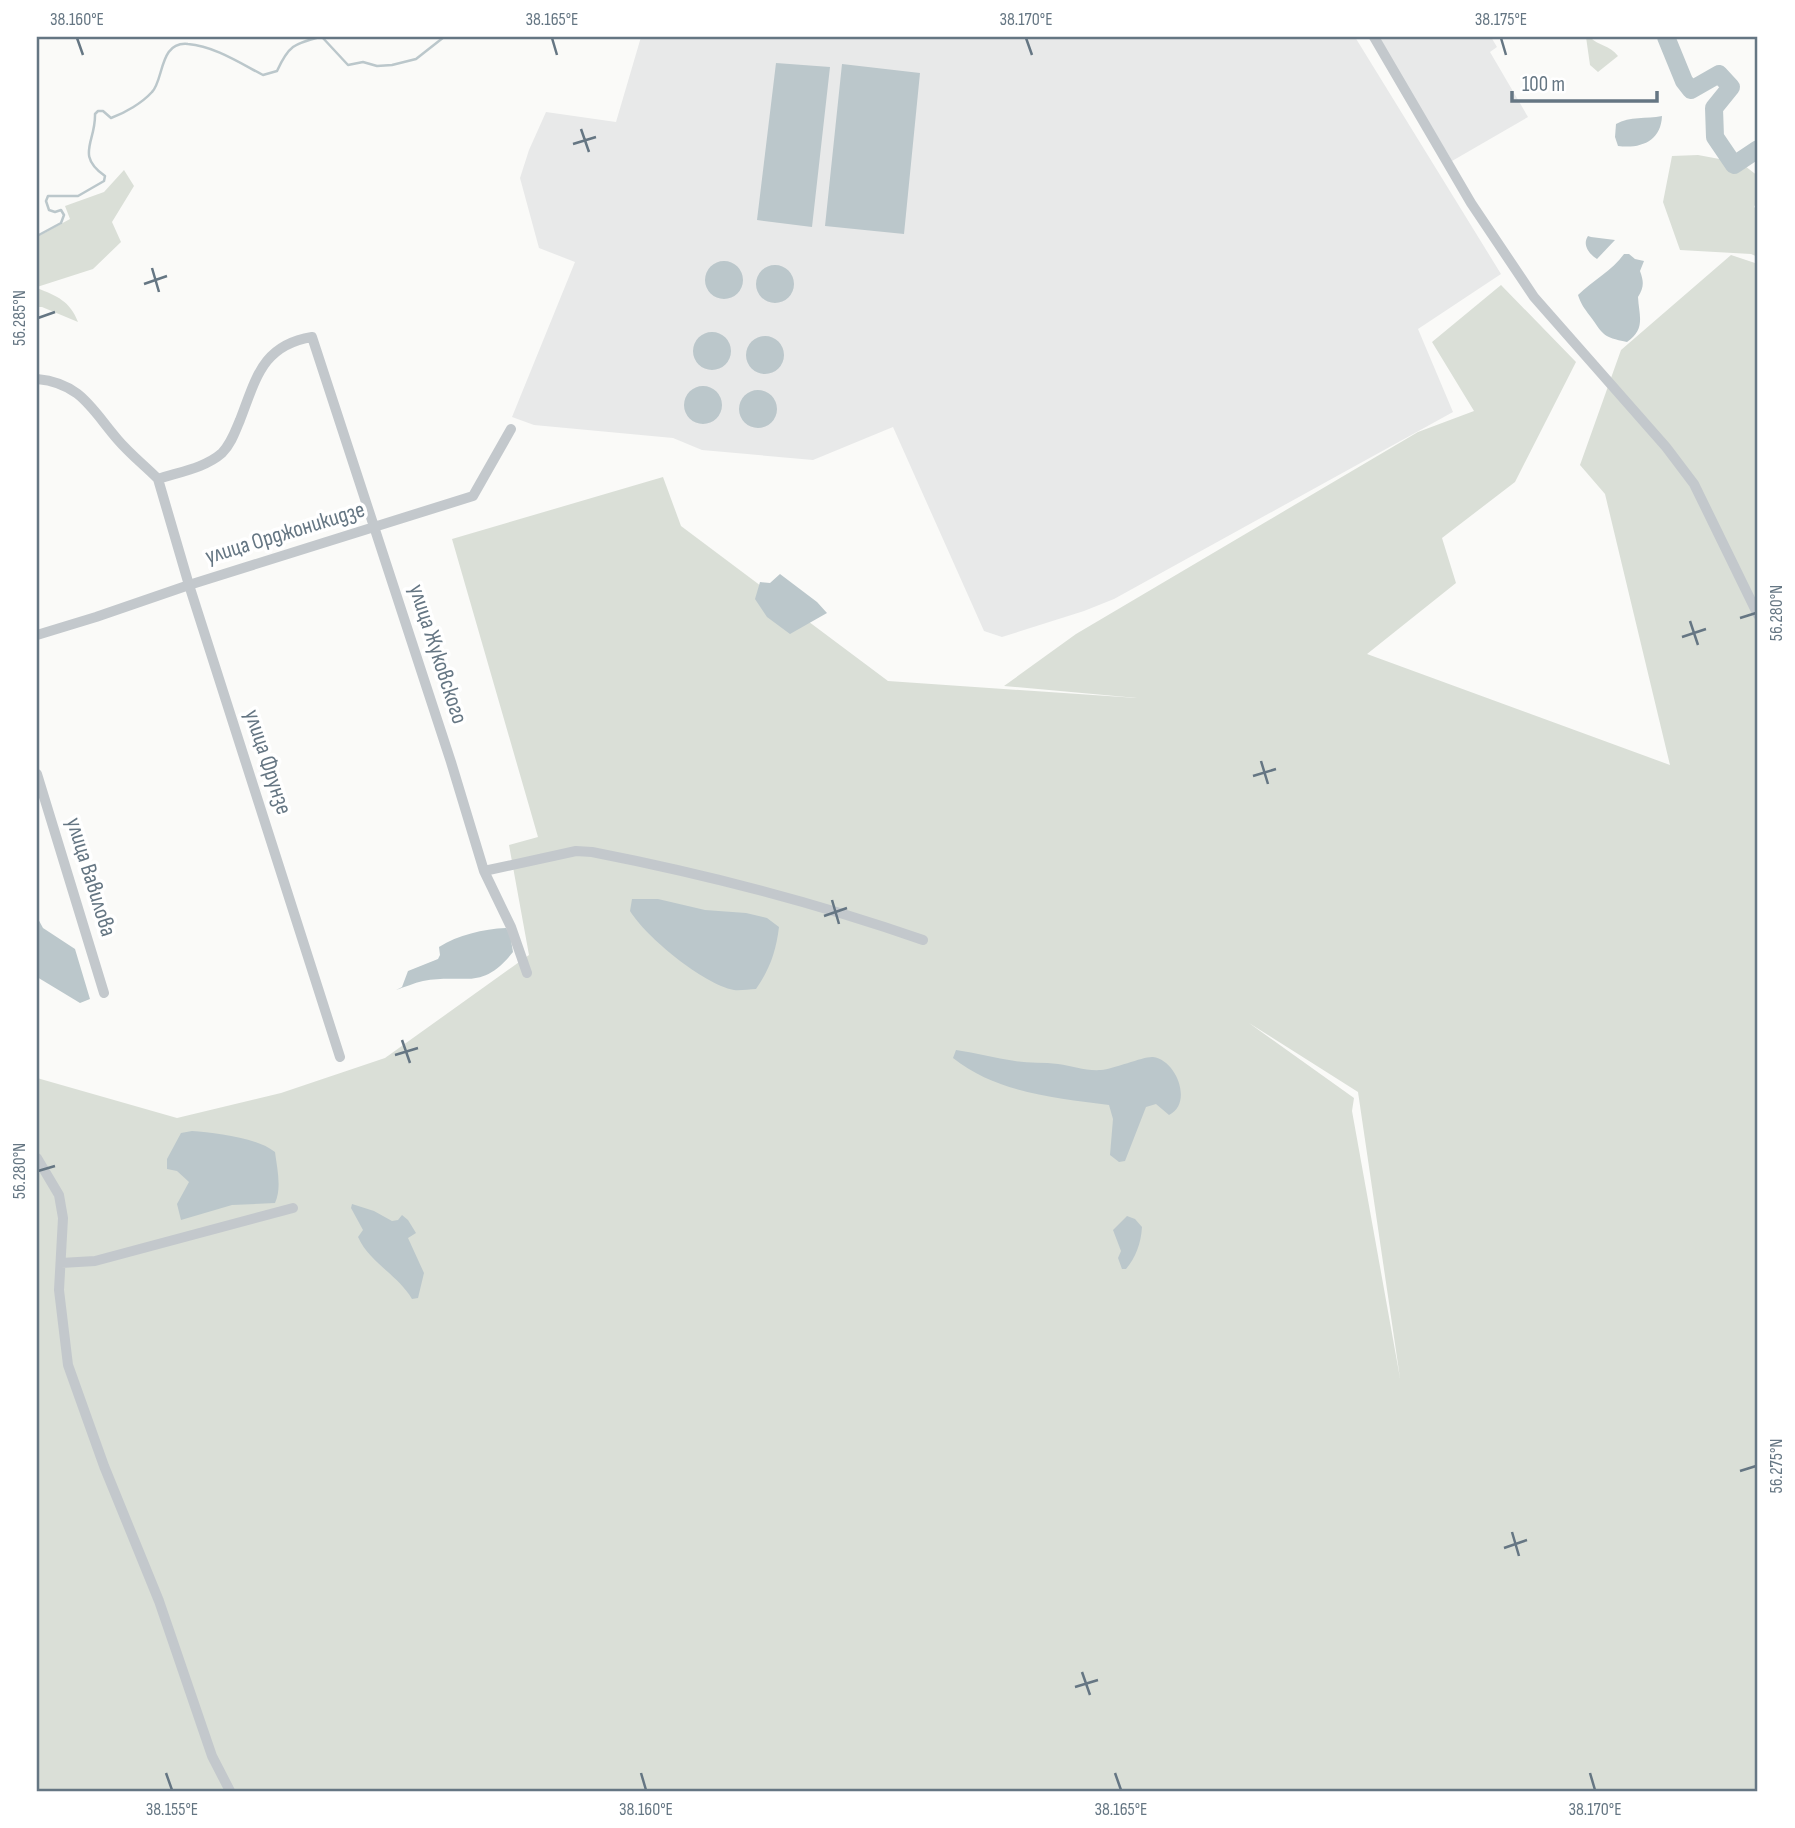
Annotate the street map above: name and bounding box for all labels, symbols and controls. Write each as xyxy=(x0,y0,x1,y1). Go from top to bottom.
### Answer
text: 38.160°E xyxy=(50,9,104,30)
text: 38.165°E xyxy=(525,9,579,30)
text: 38.170°E xyxy=(999,9,1053,30)
text: 38.175°E xyxy=(1475,9,1527,30)
scale bar xyxy=(1512,60,1657,104)
text: 100 m xyxy=(1522,72,1565,97)
text: 56.285°N xyxy=(9,290,30,346)
street label: улица Орджоникидзе xyxy=(202,495,368,571)
street label: улица Жуковского xyxy=(402,581,474,727)
text: 56.280°N xyxy=(1766,585,1787,641)
street label: улица Фрунзе xyxy=(238,706,298,818)
street label: улица Вавилова xyxy=(60,814,122,940)
text: 56.280°N xyxy=(9,1143,30,1199)
text: 56.275°N xyxy=(1766,1438,1787,1494)
text: 38.155°E xyxy=(146,1799,198,1820)
text: 38.160°E xyxy=(619,1799,673,1820)
text: 38.165°E xyxy=(1094,1799,1148,1820)
text: 38.170°E xyxy=(1568,1799,1622,1820)

